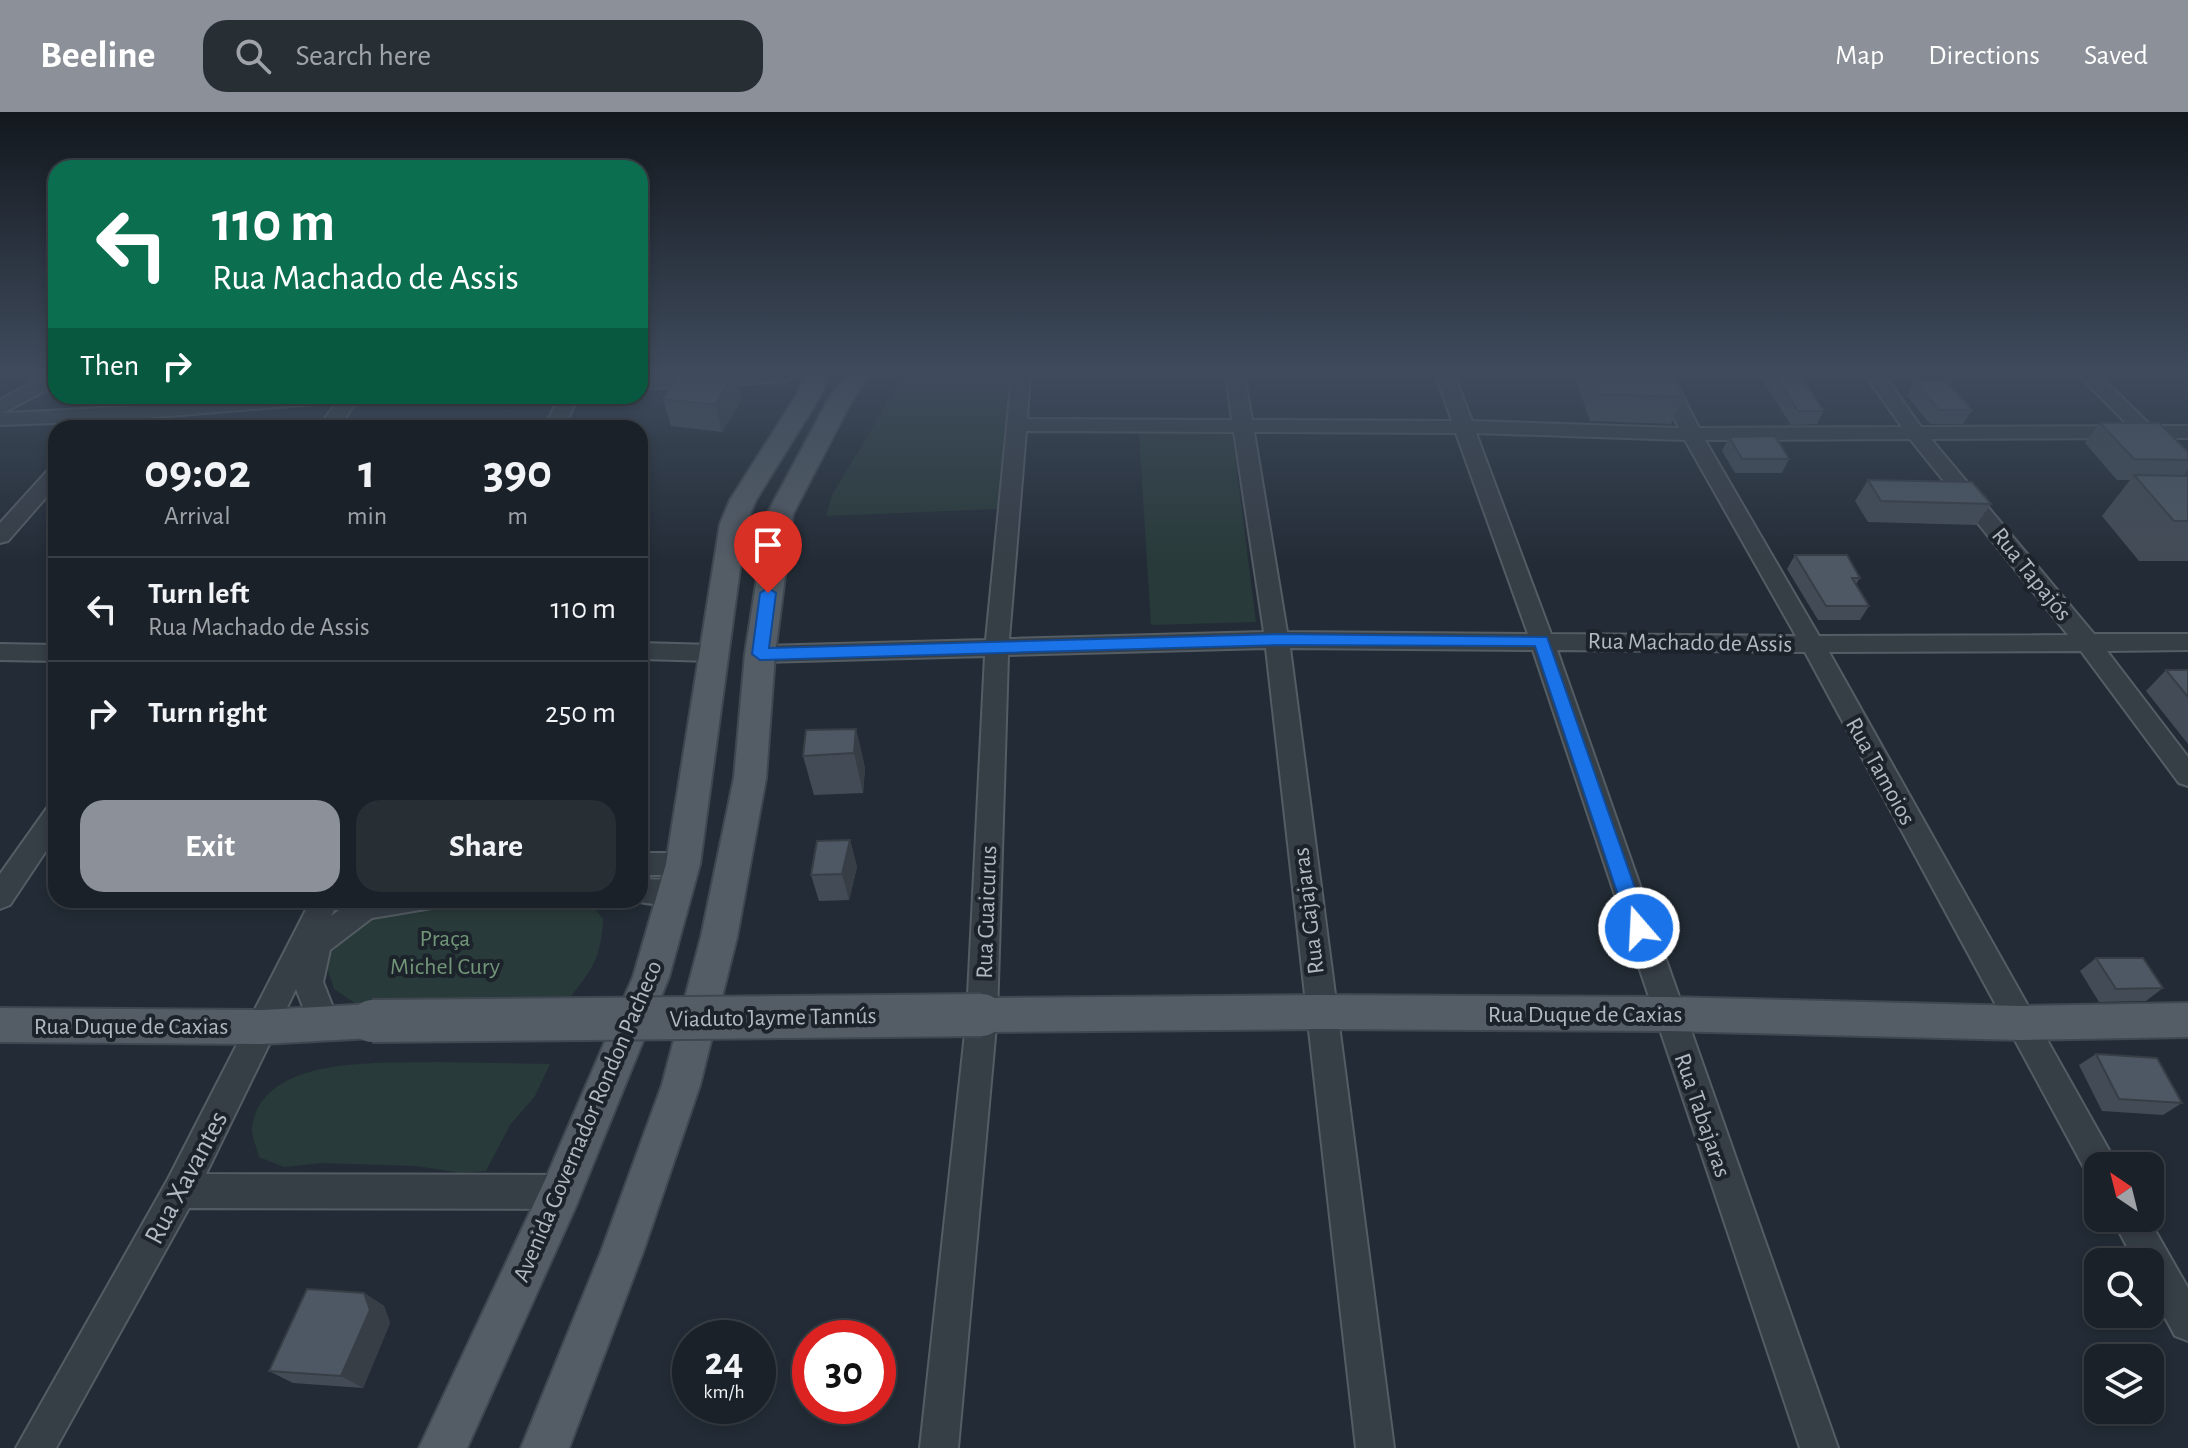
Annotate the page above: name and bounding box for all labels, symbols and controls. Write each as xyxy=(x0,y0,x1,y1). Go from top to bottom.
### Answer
search box xyxy=(203,20,763,92)
icon: search xyxy=(231,34,275,78)
text: Beeline xyxy=(40,37,155,75)
text: Search here xyxy=(295,41,431,71)
text: Map xyxy=(1835,42,1884,70)
text: Directions xyxy=(1928,42,2040,70)
text: Saved xyxy=(2084,42,2148,70)
icon: left xyxy=(80,192,184,296)
text: 110 m xyxy=(212,195,335,251)
text: Rua Machado de Assis xyxy=(212,260,519,296)
icon: right xyxy=(155,344,199,388)
text: Then xyxy=(80,351,139,381)
text: 09:02 xyxy=(144,449,251,497)
text: 1 xyxy=(358,449,376,497)
text: 390 xyxy=(483,449,552,497)
text: Arrival xyxy=(164,503,231,529)
text: min xyxy=(347,503,387,529)
text: m xyxy=(507,503,528,529)
pin xyxy=(734,511,802,593)
icon: arrive xyxy=(746,523,790,567)
street label: Rua Tapajós xyxy=(1987,524,2076,626)
text: Turn left xyxy=(148,579,249,609)
icon: left xyxy=(80,587,124,631)
text: 110 m xyxy=(551,594,616,624)
text: Rua Machado de Assis xyxy=(148,614,370,640)
street label: Rua Machado de Assis xyxy=(1587,629,1792,657)
icon: right xyxy=(80,691,124,735)
text: Turn right xyxy=(148,698,267,728)
text: 250 m xyxy=(545,698,616,728)
street label: Rua Tamoios xyxy=(1841,714,1919,829)
button: Exit xyxy=(80,800,340,892)
button: Share xyxy=(356,800,616,892)
street label: Rua Guaicurus xyxy=(973,845,1001,979)
street label: Rua Gajajaras xyxy=(1289,846,1329,976)
position arrow xyxy=(1597,886,1681,970)
park label: Praça Michel Cury xyxy=(390,927,500,979)
street label: Avenida Governador Rondon Pacheco xyxy=(509,957,667,1286)
street label: Rua Duque de Caxias xyxy=(1488,1003,1682,1027)
street label: Viaduto Jayme Tannús xyxy=(669,1004,877,1032)
street label: Rua Duque de Caxias xyxy=(34,1015,228,1039)
street label: Rua Tabajaras xyxy=(1670,1050,1734,1180)
street label: Rua Xavantes xyxy=(140,1107,233,1249)
north arrow xyxy=(2084,1152,2164,1232)
map controls xyxy=(2084,1152,2164,1424)
button: search xyxy=(2084,1248,2164,1328)
speed limit sign: 30 xyxy=(792,1320,896,1424)
text: 24 xyxy=(705,1342,743,1382)
button: layers xyxy=(2084,1344,2164,1424)
text: km/h xyxy=(703,1382,745,1402)

